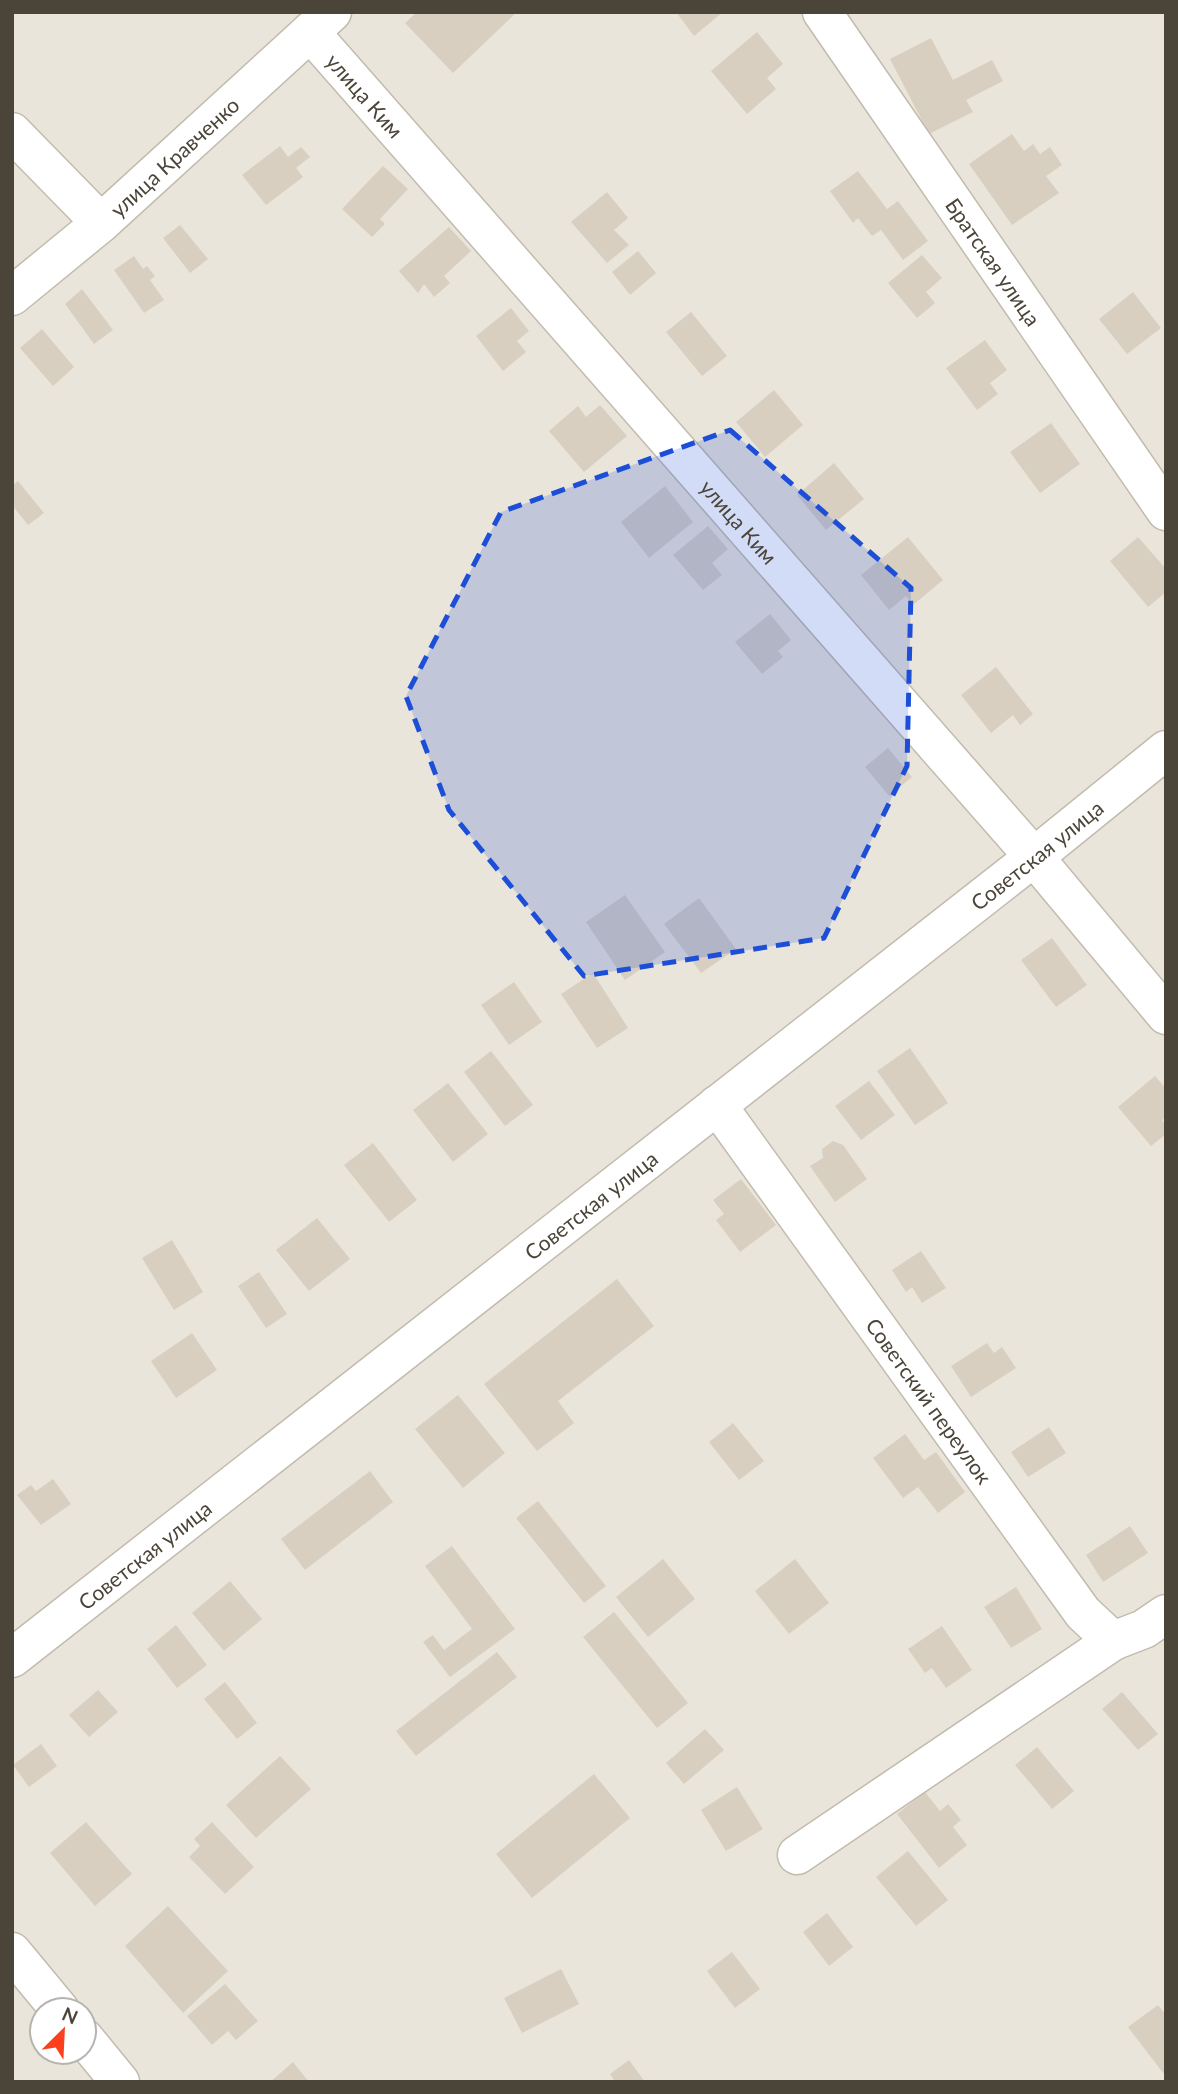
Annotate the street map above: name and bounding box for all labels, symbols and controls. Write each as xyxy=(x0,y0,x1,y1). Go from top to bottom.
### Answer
street label: улица Ким xyxy=(322,48,409,142)
street label: улица Кравченко xyxy=(104,91,244,221)
street label: Братская улица xyxy=(941,193,1047,330)
street label: улица Ким xyxy=(696,474,783,569)
street label: Советская улица xyxy=(965,794,1107,915)
street label: Советская улица xyxy=(519,1145,662,1264)
street label: Советский переулок xyxy=(862,1313,998,1488)
street label: Советская улица xyxy=(73,1495,216,1614)
north arrow xyxy=(28,1996,98,2066)
text: N xyxy=(59,2002,81,2028)

